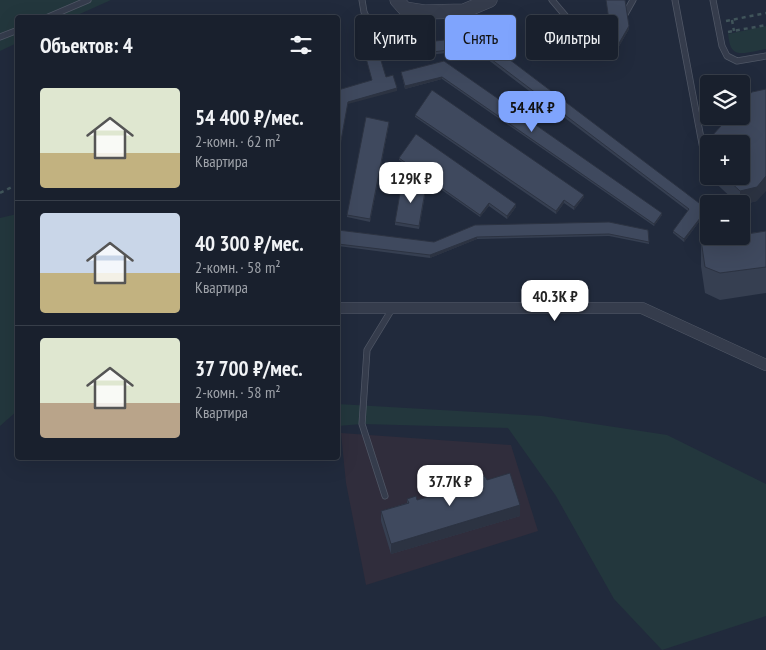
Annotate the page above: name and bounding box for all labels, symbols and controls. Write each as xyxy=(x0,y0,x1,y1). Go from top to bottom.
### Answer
chip: Купить xyxy=(355,15,435,60)
chip: Снять xyxy=(445,15,516,60)
chip: Фильтры xyxy=(526,15,618,60)
icon: filters xyxy=(287,31,315,59)
text: Объектов: 4 xyxy=(40,32,133,59)
map controls xyxy=(700,75,750,245)
button: layers xyxy=(700,75,750,125)
pin: 54.4K ₽ xyxy=(486,90,578,133)
text: 54.4K ₽ xyxy=(509,97,555,117)
text: 54 400 ₽/мес. xyxy=(195,104,304,131)
icon: home xyxy=(80,108,140,168)
text: 2-комн. · 62 m² xyxy=(195,131,281,151)
button: + xyxy=(700,135,750,185)
text: Квартира xyxy=(195,151,248,171)
pin: 129K ₽ xyxy=(370,162,452,204)
text: 129K ₽ xyxy=(390,168,432,188)
button: − xyxy=(700,195,750,245)
text: 40 300 ₽/мес. xyxy=(195,230,304,257)
icon: home xyxy=(80,233,140,293)
text: 2-комн. · 58 m² xyxy=(195,257,281,277)
text: Квартира xyxy=(195,277,248,297)
pin: 40.3K ₽ xyxy=(509,280,601,322)
text: 40.3K ₽ xyxy=(532,286,578,306)
text: 37 700 ₽/мес. xyxy=(195,355,303,382)
icon: home xyxy=(80,358,140,418)
text: 2-комн. · 58 m² xyxy=(195,382,281,402)
text: Квартира xyxy=(195,402,248,422)
pin: 37.7K ₽ xyxy=(404,464,496,507)
text: 37.7K ₽ xyxy=(428,471,472,491)

